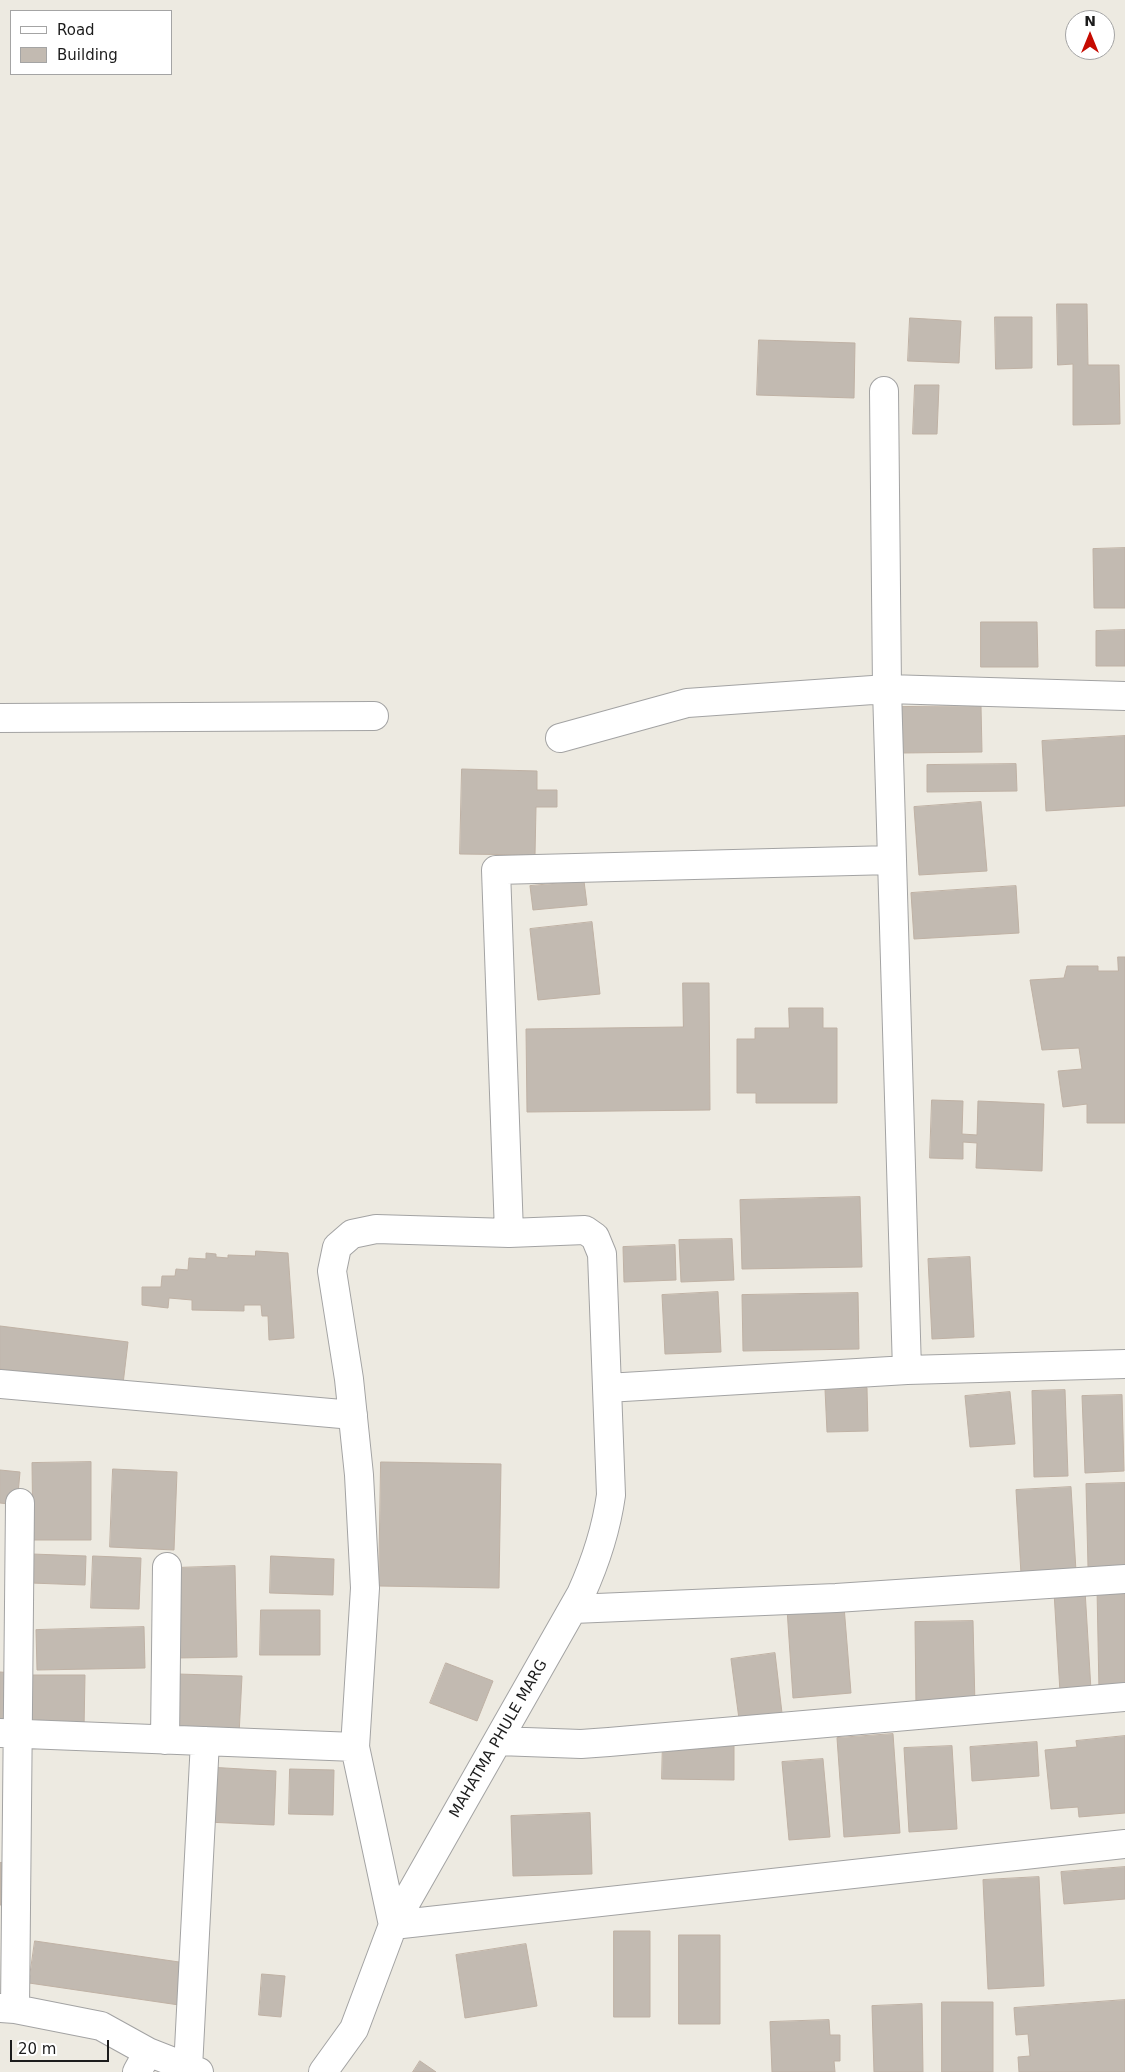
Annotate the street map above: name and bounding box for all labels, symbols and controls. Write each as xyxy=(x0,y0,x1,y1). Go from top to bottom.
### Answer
legend xyxy=(10,10,172,75)
north arrow xyxy=(1065,10,1115,60)
text: N xyxy=(1084,13,1096,29)
text: Road xyxy=(57,21,95,39)
text: Building xyxy=(57,46,118,64)
street label: MAHATMA PHULE MARG xyxy=(446,1657,552,1821)
scale bar xyxy=(12,2030,111,2062)
text: 20 m xyxy=(18,2040,56,2058)

